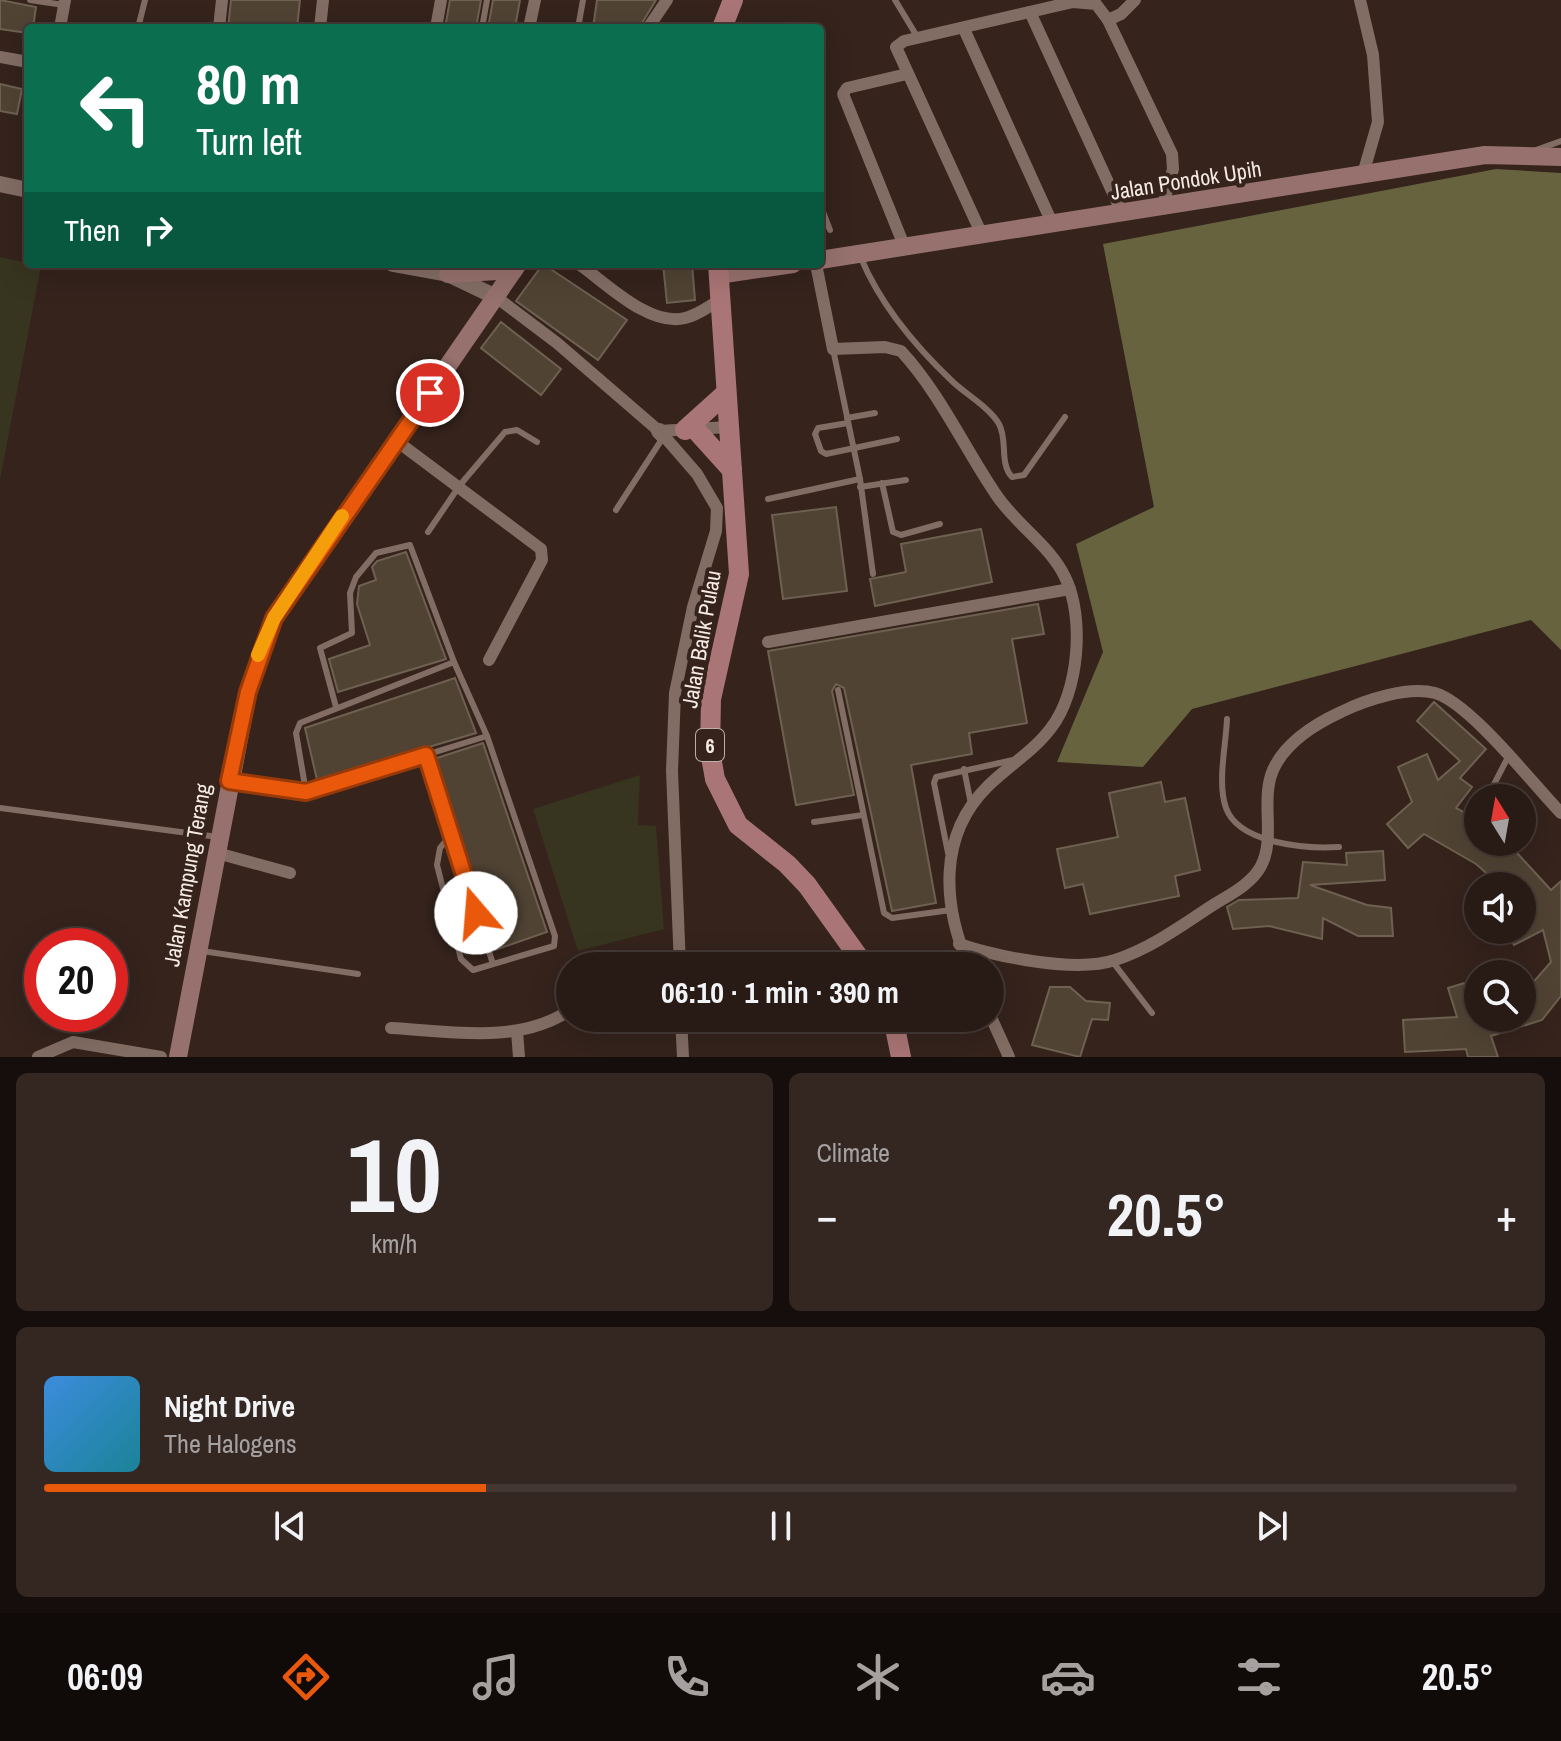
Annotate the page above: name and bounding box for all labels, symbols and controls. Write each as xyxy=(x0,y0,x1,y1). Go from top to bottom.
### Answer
text: 80 m xyxy=(196,46,301,121)
icon: left xyxy=(64,56,168,160)
text: Turn left xyxy=(196,118,302,166)
street label: Jalan Pondok Upih xyxy=(1108,153,1264,207)
icon: right xyxy=(136,208,180,252)
text: Then xyxy=(64,210,120,250)
pin xyxy=(396,359,464,427)
icon: arrive xyxy=(408,371,452,415)
street label: Jalan Balik Pulau xyxy=(674,568,728,710)
road number: 6 xyxy=(696,729,724,761)
street label: Jalan Kampung Terang xyxy=(156,781,218,969)
north arrow xyxy=(1464,784,1536,856)
map controls xyxy=(1464,784,1536,1032)
position arrow xyxy=(434,871,518,955)
button: sound xyxy=(1464,872,1536,944)
speed limit sign: 20 xyxy=(24,928,128,1032)
button: search xyxy=(1464,960,1536,1032)
text: 06:10 · 1 min · 390 m xyxy=(661,972,899,1012)
text: 10 xyxy=(347,1104,442,1244)
text: Climate xyxy=(817,1135,890,1170)
text: 20.5° xyxy=(1107,1174,1227,1255)
text: − xyxy=(817,1185,838,1245)
text: + xyxy=(1496,1185,1517,1245)
text: km/h xyxy=(371,1226,417,1261)
text: Night Drive xyxy=(164,1386,295,1426)
text: The Halogens xyxy=(164,1426,297,1461)
icon: previous xyxy=(268,1504,312,1548)
icon: pause xyxy=(759,1504,803,1548)
icon: next xyxy=(1250,1504,1294,1548)
icon: directions xyxy=(278,1649,334,1705)
icon: music xyxy=(468,1649,524,1705)
icon: phone xyxy=(659,1649,715,1705)
icon: climate xyxy=(850,1649,906,1705)
icon: car xyxy=(1040,1649,1096,1705)
icon: filters xyxy=(1231,1649,1287,1705)
text: 06:09 xyxy=(67,1653,143,1701)
text: 20.5° xyxy=(1422,1653,1494,1701)

